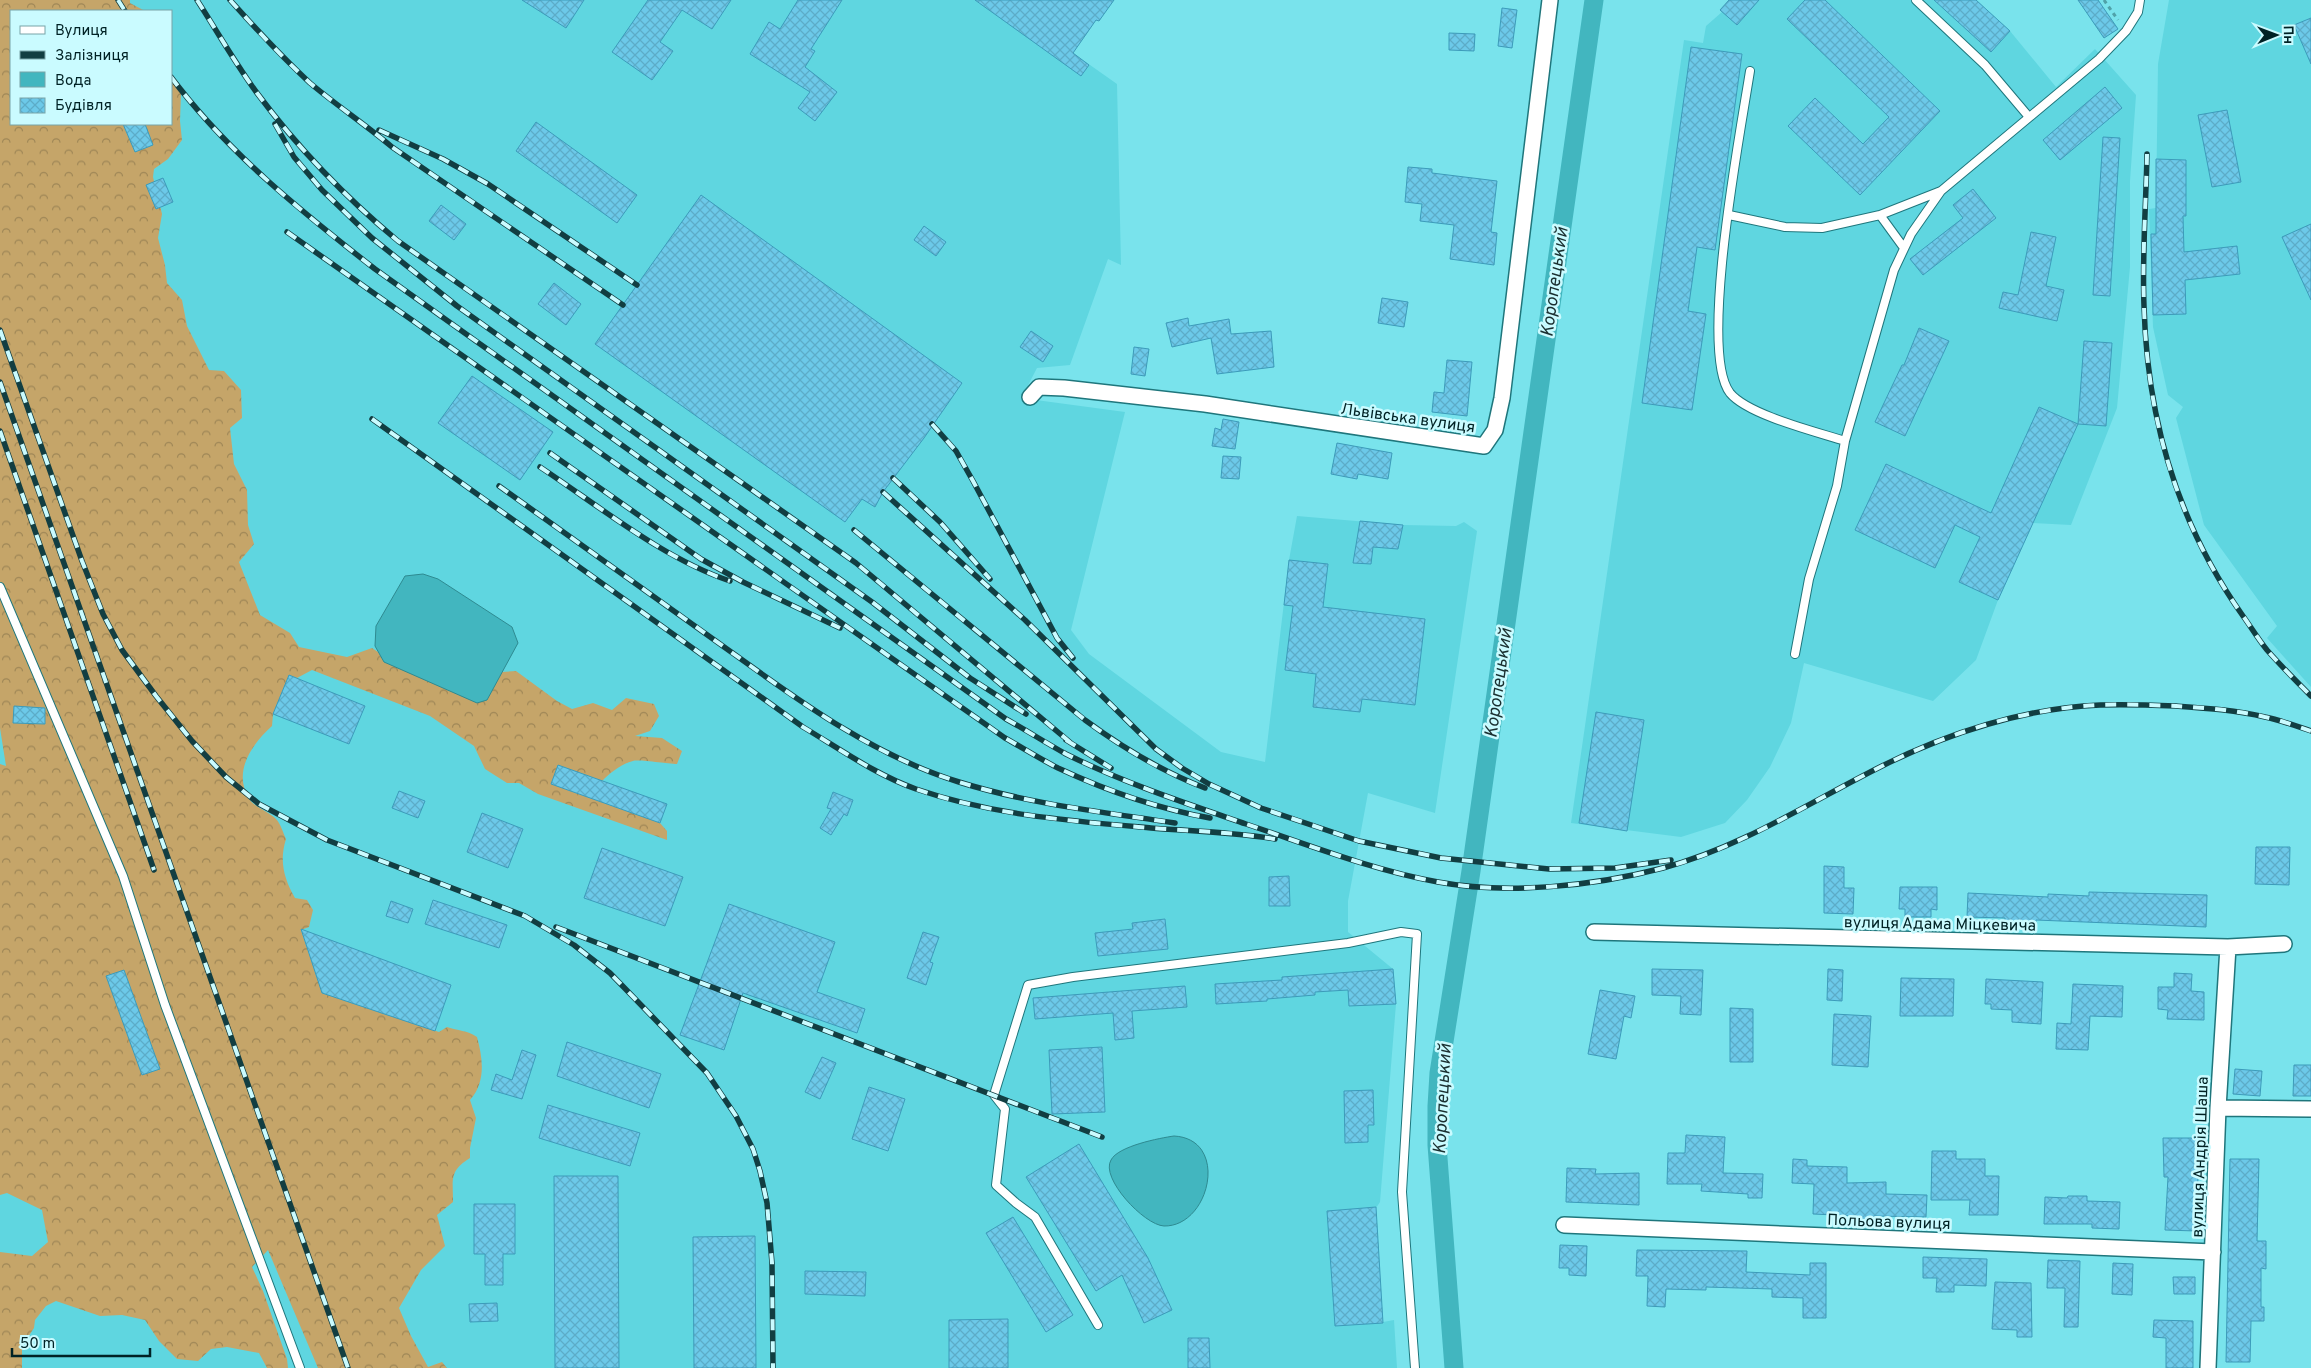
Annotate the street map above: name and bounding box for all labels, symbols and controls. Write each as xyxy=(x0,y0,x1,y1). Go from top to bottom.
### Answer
legend xyxy=(10,10,172,125)
north arrow xyxy=(2251,10,2301,60)
text: Вулиця xyxy=(55,22,108,41)
text: Пн xyxy=(2279,25,2296,44)
text: Залізниця xyxy=(55,47,129,66)
text: Вода xyxy=(55,72,91,91)
text: Будівля xyxy=(55,97,112,116)
water label: Коропецький xyxy=(1536,225,1575,338)
street label: Львівська вулиця xyxy=(1339,400,1476,438)
water label: Коропецький xyxy=(1480,626,1519,739)
street label: вулиця Адама Міцкевича xyxy=(1844,913,2036,937)
water label: Коропецький xyxy=(1429,1043,1458,1155)
street label: вулиця Андрія Шаша xyxy=(2188,1076,2214,1238)
street label: Польова вулиця xyxy=(1827,1211,1951,1235)
scale bar xyxy=(12,1326,150,1358)
text: 50 m xyxy=(20,1335,55,1354)

